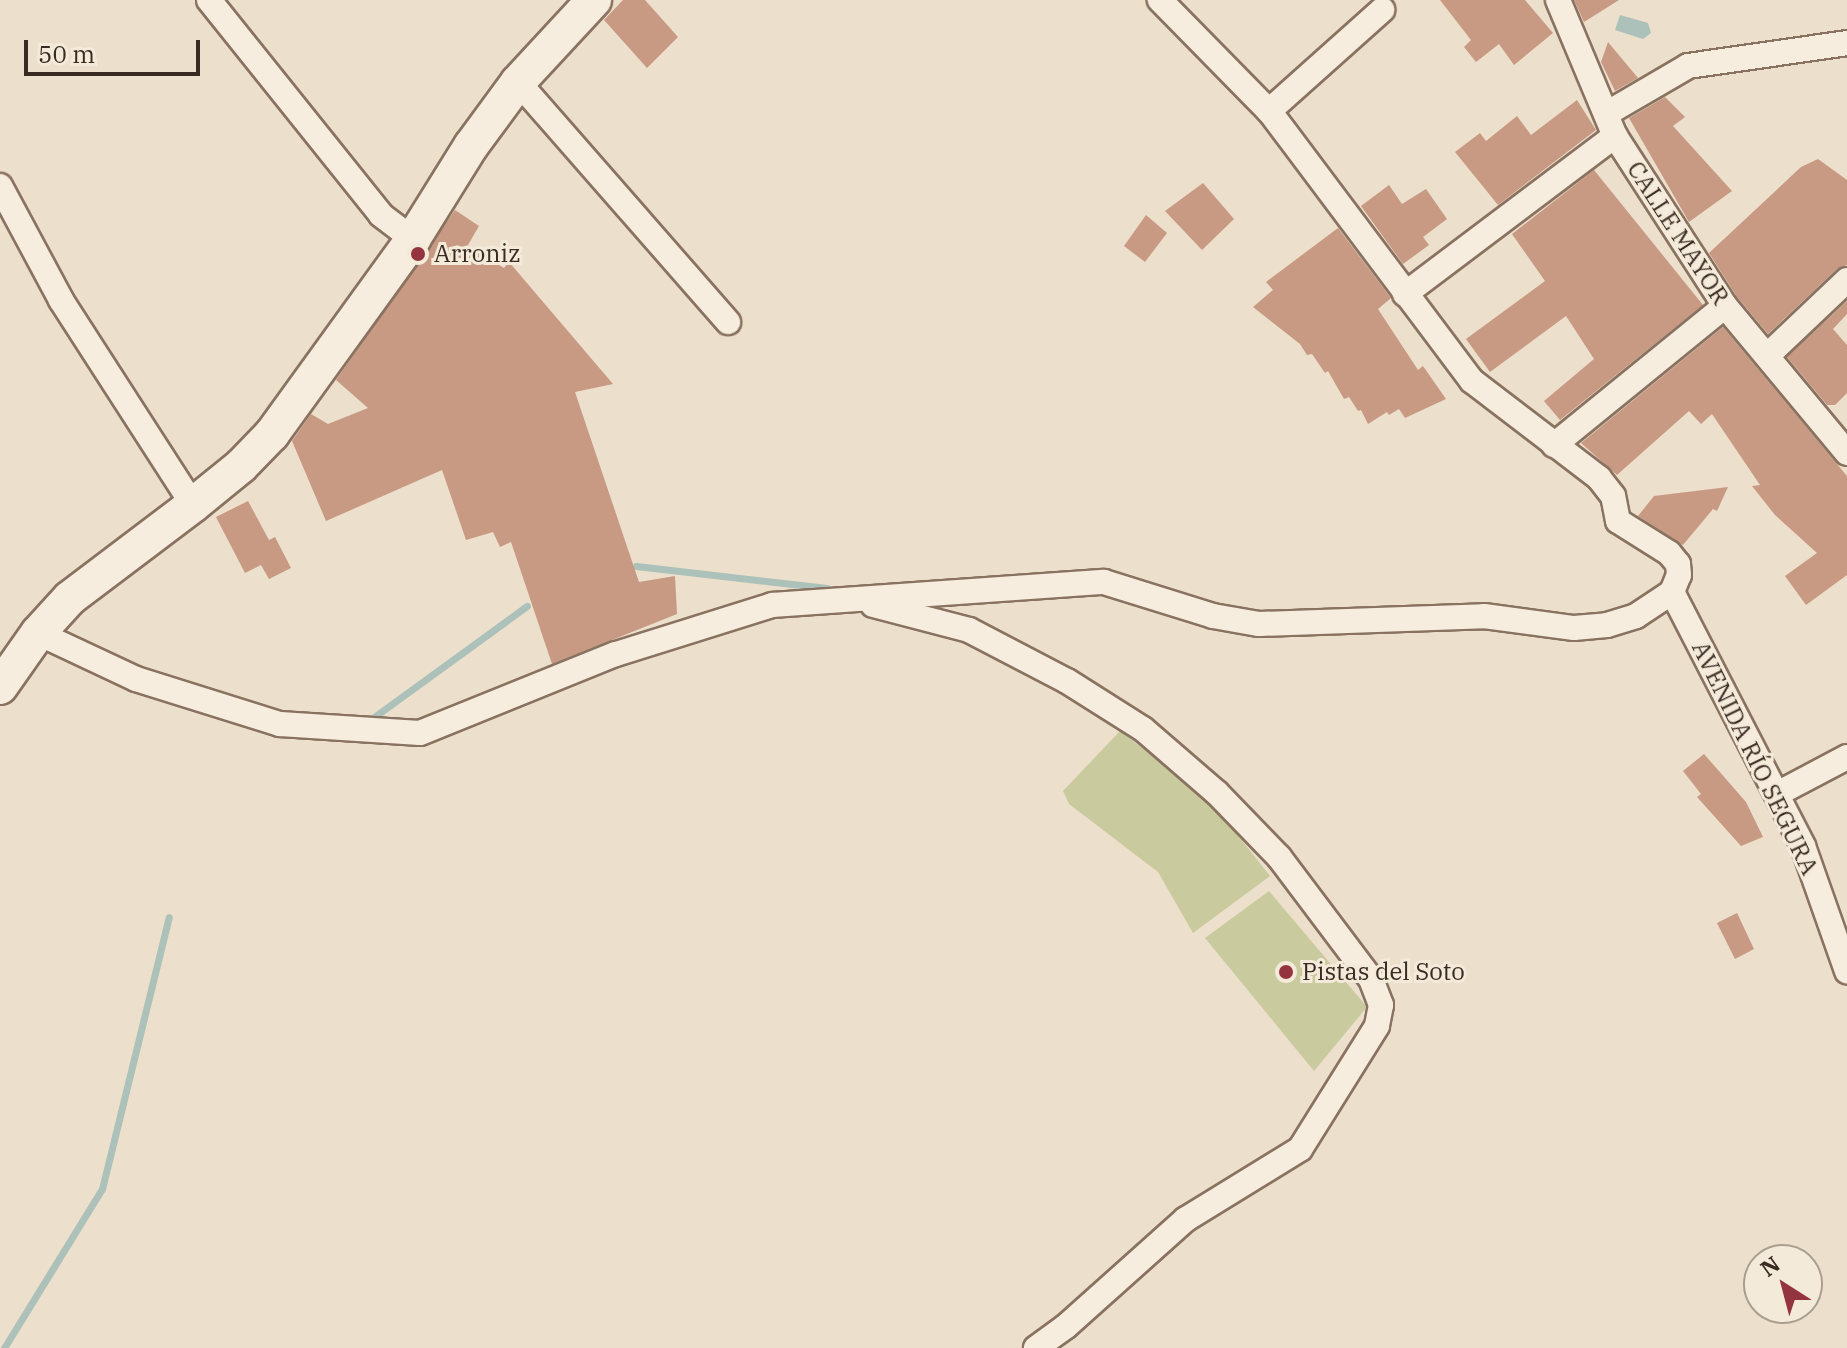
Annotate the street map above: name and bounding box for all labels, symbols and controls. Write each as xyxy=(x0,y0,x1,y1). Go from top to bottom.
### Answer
scale bar xyxy=(28,24,204,74)
text: 50 m xyxy=(38,38,95,70)
street label: CALLE MAYOR xyxy=(1621,156,1735,310)
place label: Arroniz xyxy=(434,240,520,268)
marker: Arroniz xyxy=(409,245,427,263)
street label: AVENIDA RÍO SEGURA xyxy=(1686,636,1824,880)
place label: Pistas del Soto xyxy=(1302,958,1465,986)
marker: Pistas del Soto xyxy=(1277,963,1295,981)
north arrow xyxy=(1743,1244,1823,1324)
text: N xyxy=(1754,1249,1785,1283)

